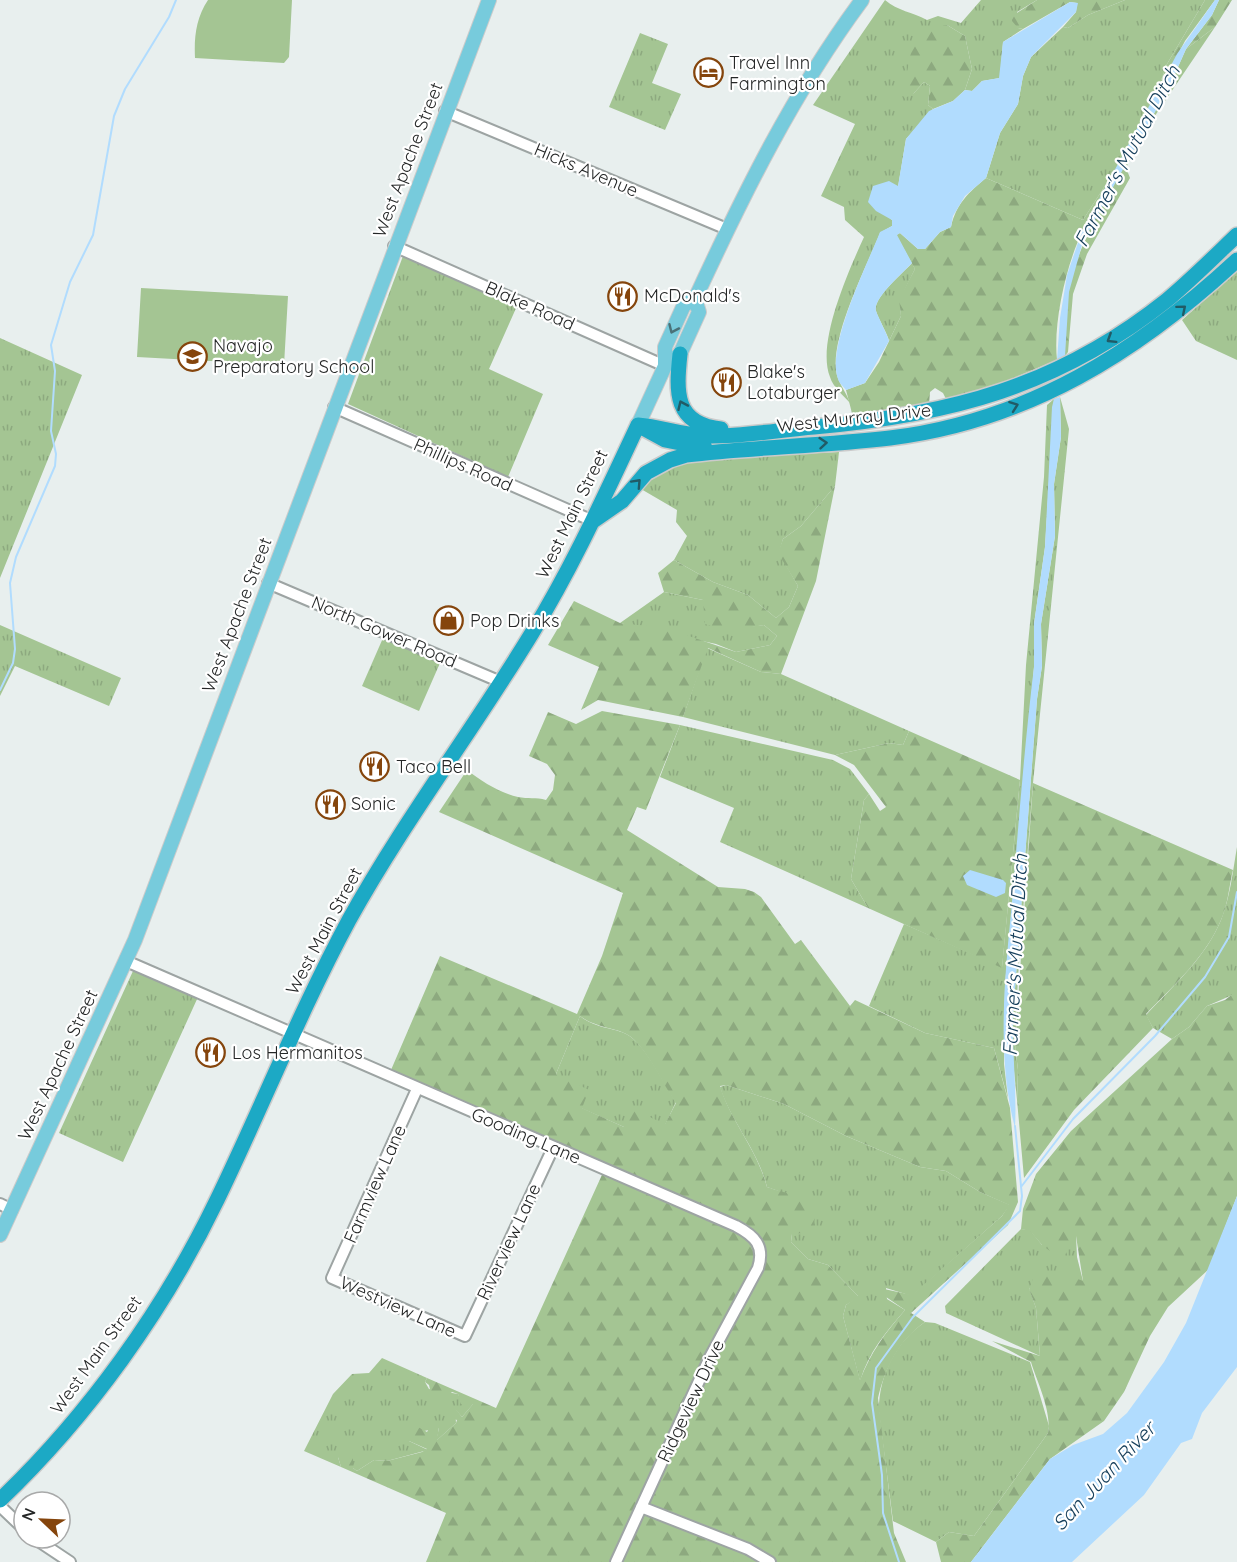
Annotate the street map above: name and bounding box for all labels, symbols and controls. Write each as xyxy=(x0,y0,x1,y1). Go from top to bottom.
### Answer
place label: Travel Inn Farmington xyxy=(729,51,826,95)
hotel icon: Travel Inn Farmington xyxy=(692,57,724,89)
water label: Farmer's Mutual Ditch xyxy=(1068,60,1185,251)
street label: West Apache Street xyxy=(367,79,448,241)
street label: Hicks Avenue xyxy=(531,137,642,202)
street label: Blake Road xyxy=(482,276,579,336)
restaurant icon: McDonald's xyxy=(607,280,639,312)
place label: McDonald's xyxy=(644,284,740,307)
one-way arrow xyxy=(1175,305,1186,316)
one-way arrow xyxy=(668,322,680,333)
one-way arrow xyxy=(1107,332,1118,343)
place label: Navajo Preparatory School xyxy=(213,334,374,378)
school or university icon: Navajo Preparatory School xyxy=(176,340,208,372)
place label: Blake's Lotaburger xyxy=(747,360,840,404)
restaurant icon: Blake's Lotaburger xyxy=(710,366,742,398)
street label: West Murray Drive xyxy=(776,398,932,437)
one-way arrow xyxy=(678,400,690,411)
one-way arrow xyxy=(1008,400,1019,413)
street label: Phillips Road xyxy=(410,433,516,497)
one-way arrow xyxy=(819,437,828,450)
street label: West Main Street xyxy=(530,445,613,582)
one-way arrow xyxy=(630,479,641,490)
street label: West Apache Street xyxy=(196,534,277,696)
street label: North Gower Road xyxy=(308,591,460,673)
shop icon: Pop Drinks xyxy=(433,605,465,637)
place label: Pop Drinks xyxy=(470,609,559,632)
restaurant icon: Taco Bell xyxy=(359,751,391,783)
place label: Taco Bell xyxy=(396,755,471,778)
restaurant icon: Sonic xyxy=(314,788,346,820)
place label: Sonic xyxy=(351,792,396,815)
water label: Farmer's Mutual Ditch xyxy=(997,853,1032,1056)
street label: West Main Street xyxy=(280,863,367,998)
street label: West Apache Street xyxy=(12,986,103,1144)
restaurant icon: Los Hermanitos xyxy=(195,1037,227,1069)
place label: Los Hermanitos xyxy=(232,1041,363,1064)
street label: Gooding Lane xyxy=(468,1102,584,1169)
street label: Farmview Lane xyxy=(338,1121,411,1247)
street label: Riverview Lane xyxy=(471,1180,546,1304)
street label: Westview Lane xyxy=(336,1271,460,1342)
street label: West Main Street xyxy=(45,1291,146,1418)
street label: Ridgeview Drive xyxy=(652,1336,729,1466)
water label: San Juan River xyxy=(1047,1414,1162,1535)
north arrow xyxy=(12,1490,72,1550)
text: N xyxy=(17,1505,40,1523)

